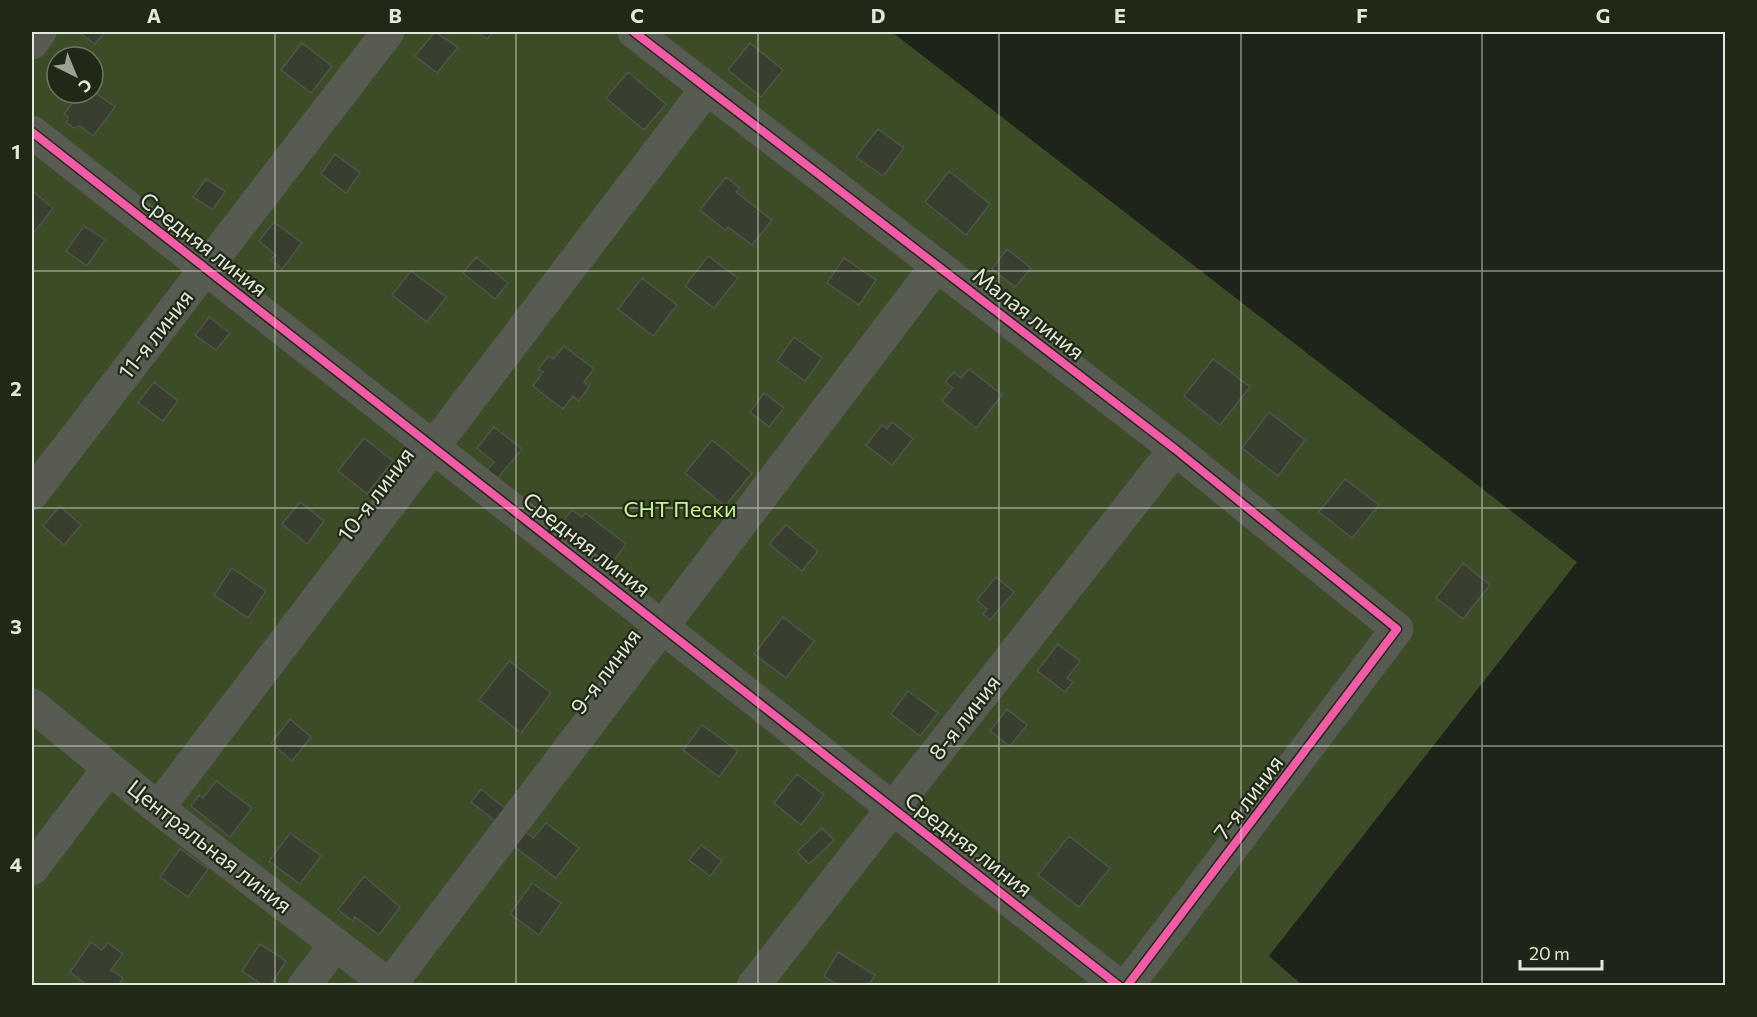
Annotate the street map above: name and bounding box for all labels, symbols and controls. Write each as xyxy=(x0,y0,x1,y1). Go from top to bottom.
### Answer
text: A xyxy=(147,3,161,27)
text: B xyxy=(388,3,402,27)
text: C xyxy=(630,3,644,27)
text: D xyxy=(871,3,885,27)
text: E xyxy=(1114,3,1126,27)
text: F xyxy=(1356,3,1368,27)
text: G xyxy=(1596,3,1610,27)
north arrow xyxy=(45,45,105,105)
text: С xyxy=(75,76,96,97)
text: 1 xyxy=(11,139,21,163)
street label: Средняя линия xyxy=(135,186,273,302)
street label: Малая линия xyxy=(968,261,1090,365)
street label: 11-я линия xyxy=(112,284,198,384)
text: 2 xyxy=(10,376,22,400)
street label: 10-я линия xyxy=(331,442,419,546)
street label: Средняя линия xyxy=(518,486,656,602)
park label: СНТ Пески xyxy=(623,495,737,522)
text: 3 xyxy=(10,614,22,638)
street label: 9-я линия xyxy=(564,623,646,719)
street label: 8-я линия xyxy=(922,669,1006,765)
street label: 7-я линия xyxy=(1208,749,1288,845)
street label: Центральная линия xyxy=(122,773,298,919)
street label: Средняя линия xyxy=(900,786,1038,902)
text: 4 xyxy=(10,852,22,876)
scale bar xyxy=(1520,933,1602,971)
text: 20 m xyxy=(1529,942,1570,964)

